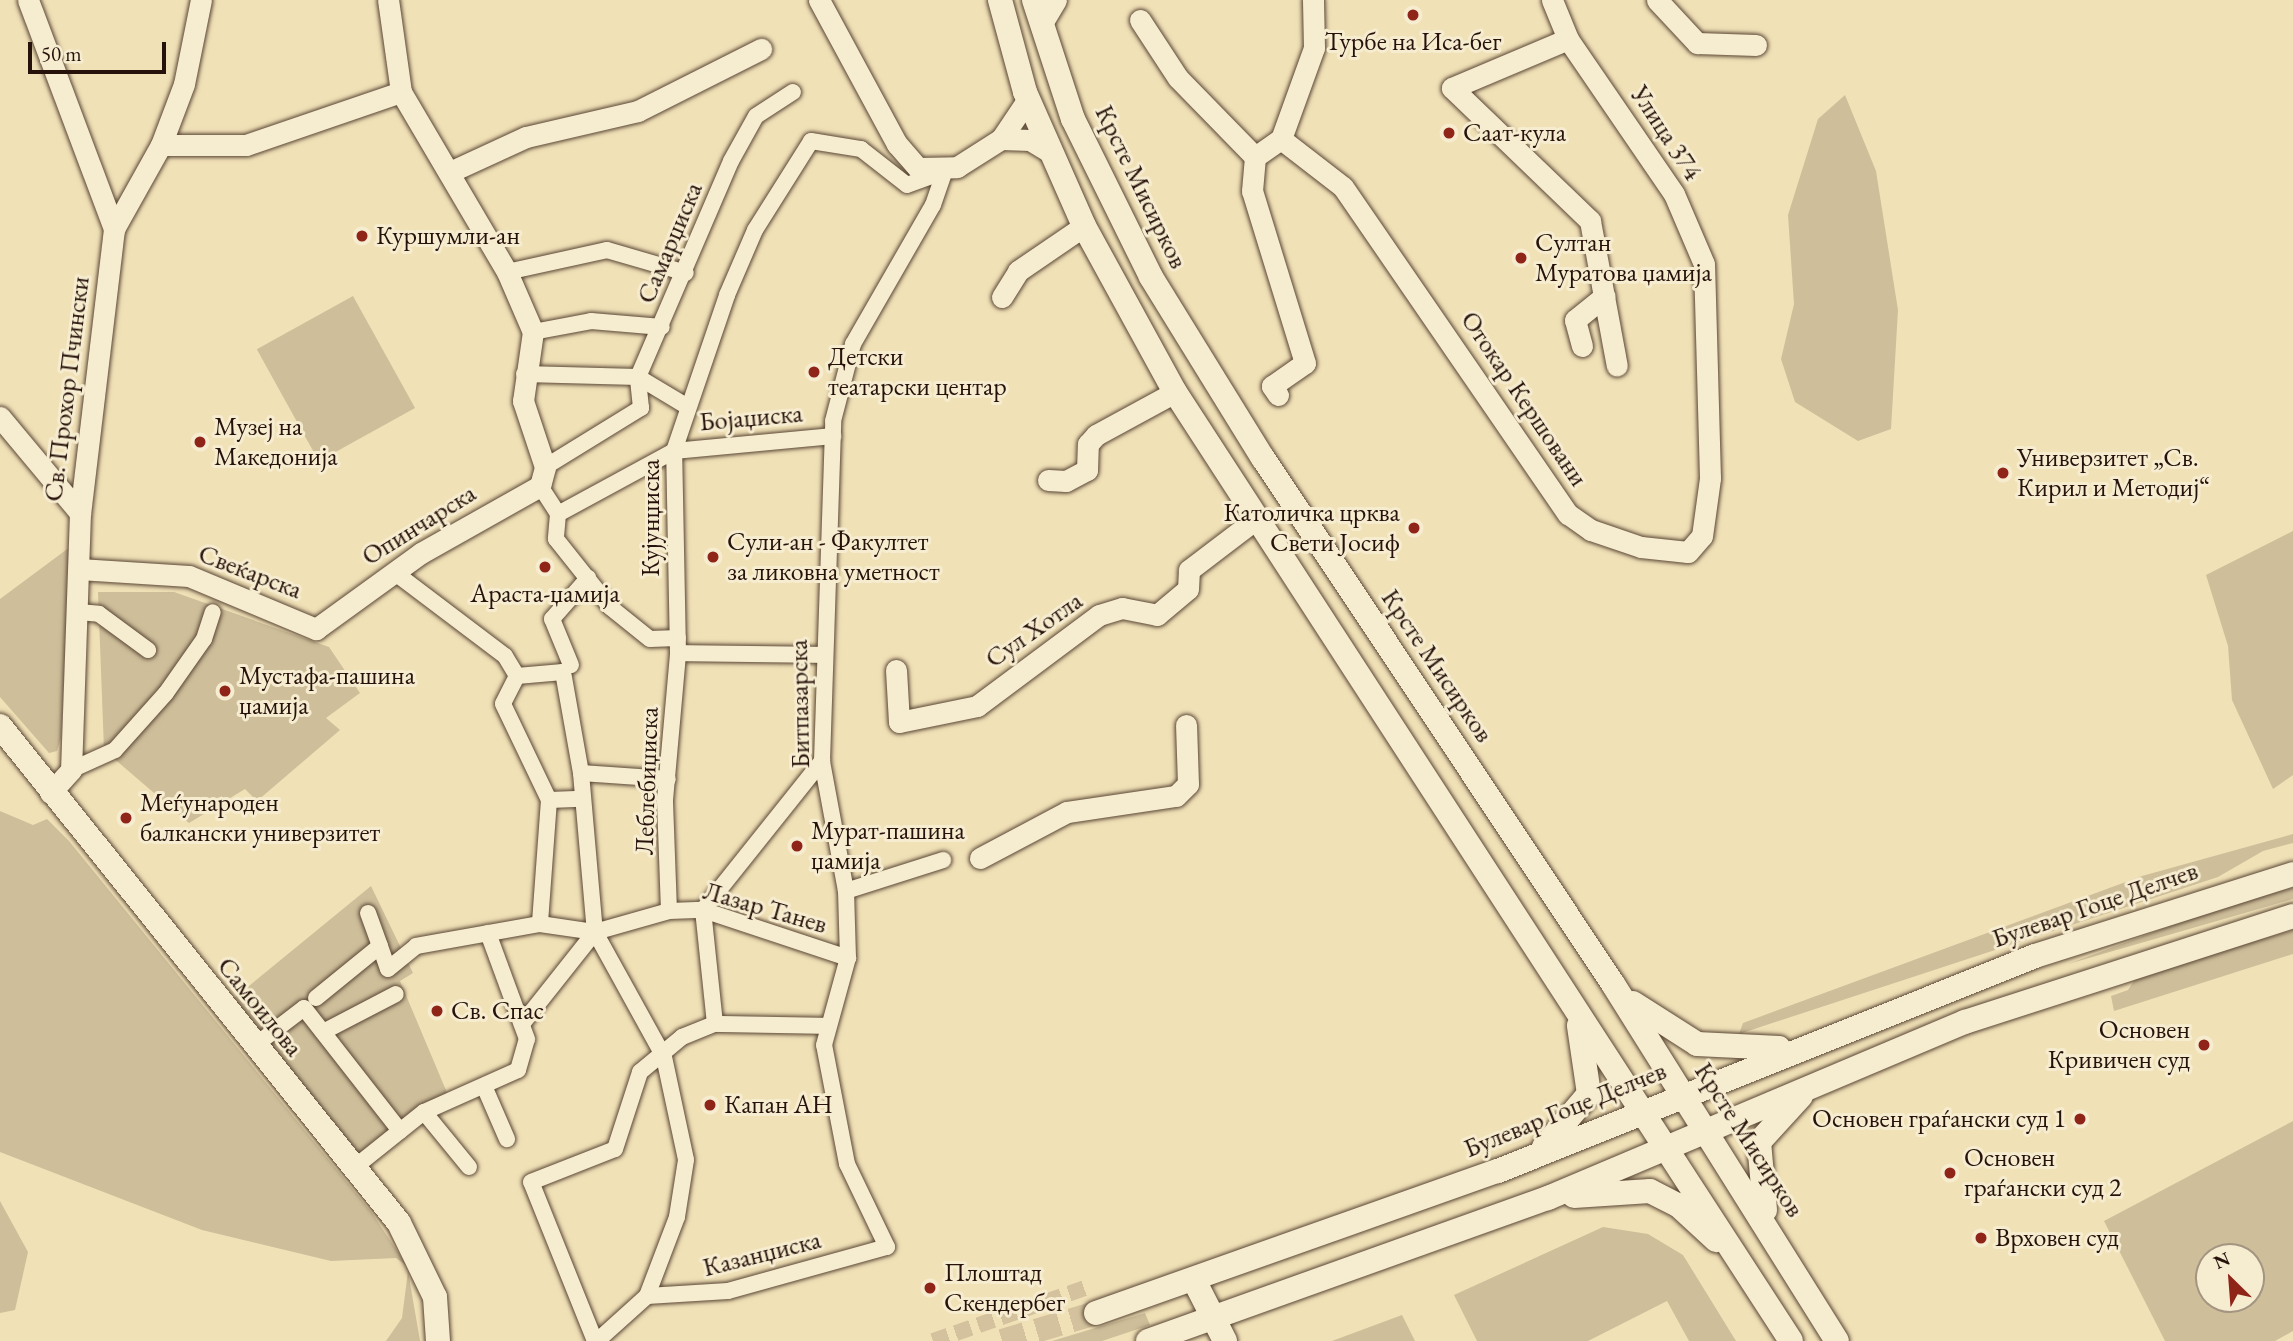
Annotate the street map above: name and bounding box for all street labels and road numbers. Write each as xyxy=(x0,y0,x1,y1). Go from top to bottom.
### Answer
street label: Улица 374 xyxy=(1624,80,1708,186)
street label: Крсте Мисирков xyxy=(1088,100,1194,274)
street label: Самарџиска xyxy=(631,178,709,308)
street label: Св. Прохор Пчински xyxy=(38,275,96,503)
street label: Отокар Кершовани xyxy=(1454,306,1594,492)
street label: Бојаџиска xyxy=(698,398,804,438)
street label: Кујунџиска xyxy=(635,459,667,577)
street label: Опинчарска xyxy=(356,478,482,572)
street label: Свеќарска xyxy=(194,538,306,606)
street label: Крсте Мисирков xyxy=(1374,584,1500,748)
street label: Сул Хотла xyxy=(980,585,1088,675)
street label: Битпазарска xyxy=(783,639,817,769)
street label: Леблебиџиска xyxy=(629,706,665,856)
street label: Булевар Гоце Делчев xyxy=(1988,855,2202,955)
street label: Лазар Танев xyxy=(699,875,831,941)
street label: Самоилова xyxy=(211,951,309,1063)
street label: Булевар Гоце Делчев xyxy=(1459,1055,1671,1165)
street label: Крсте Мисирков xyxy=(1688,1057,1810,1223)
street label: Казанџиска xyxy=(700,1224,824,1284)

